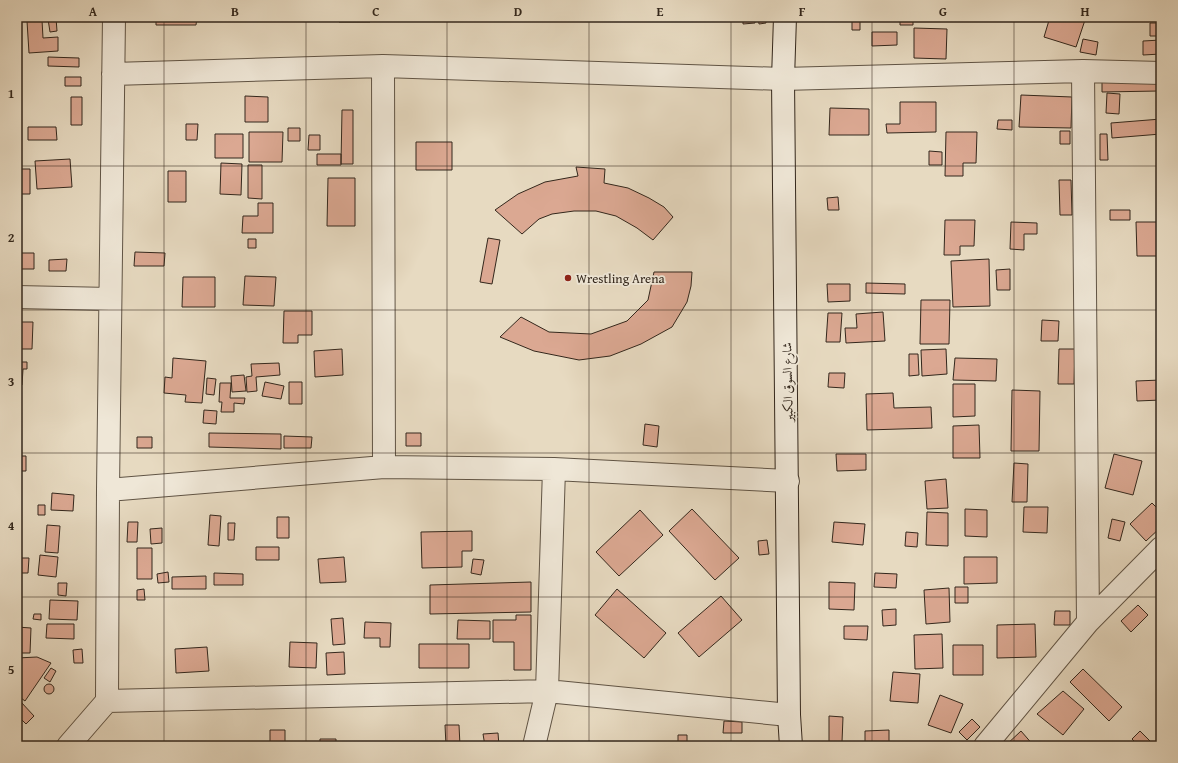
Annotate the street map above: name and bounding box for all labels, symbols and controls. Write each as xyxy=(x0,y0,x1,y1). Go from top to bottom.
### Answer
text: A xyxy=(89,2,98,21)
text: B xyxy=(231,2,239,21)
text: C xyxy=(372,2,380,21)
text: D xyxy=(514,2,522,21)
text: E xyxy=(657,2,664,21)
text: F xyxy=(799,2,806,21)
text: G xyxy=(939,2,947,21)
text: H xyxy=(1080,2,1090,21)
text: 1 xyxy=(8,84,14,103)
text: 2 xyxy=(8,228,15,247)
place label: Wrestling Arena xyxy=(576,269,665,288)
marker: Wrestling Arena xyxy=(563,273,573,283)
street label: شارع السوق الكبير xyxy=(777,342,800,424)
text: 3 xyxy=(8,372,14,391)
text: 4 xyxy=(8,516,15,535)
text: 5 xyxy=(8,660,15,679)

